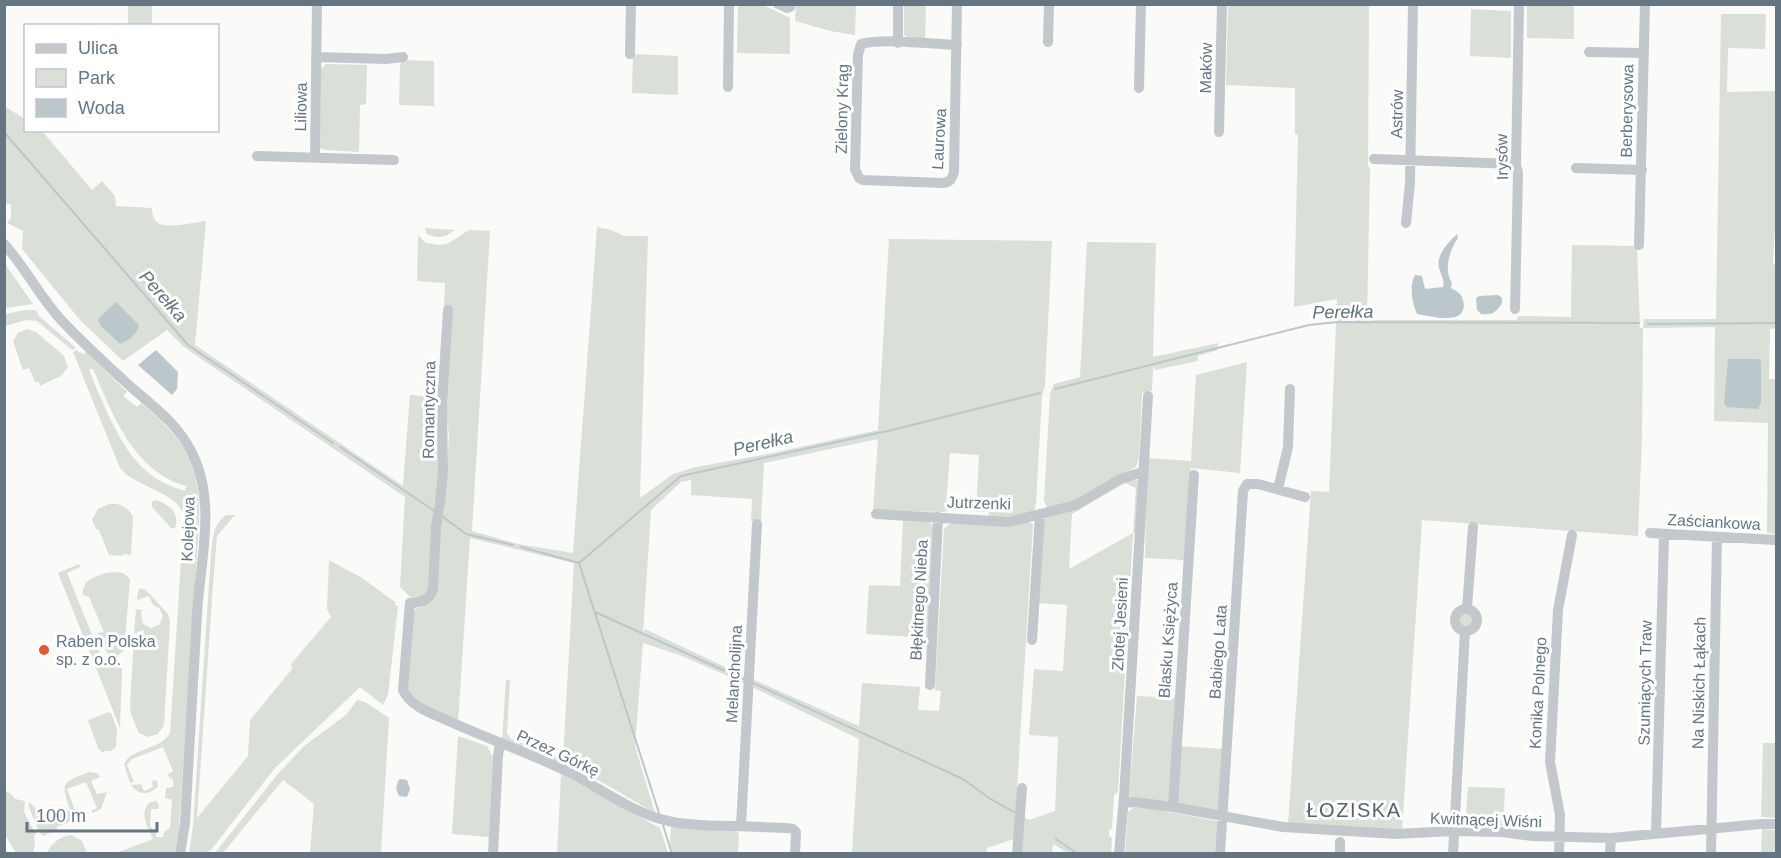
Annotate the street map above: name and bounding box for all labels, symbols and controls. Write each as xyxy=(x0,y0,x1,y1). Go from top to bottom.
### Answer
legend xyxy=(24,24,219,132)
text: Ulica xyxy=(78,38,119,58)
street label: Maków xyxy=(1197,42,1215,93)
street label: Zielony Krąg xyxy=(833,64,851,154)
street label: Berberysowa xyxy=(1618,64,1636,158)
text: Park xyxy=(78,68,116,88)
street label: Liliowa xyxy=(292,82,310,132)
street label: Astrów xyxy=(1388,89,1406,139)
text: Woda xyxy=(78,98,126,118)
street label: Laurowa xyxy=(929,108,949,170)
street label: Irysów xyxy=(1493,133,1511,180)
water label: Perełka xyxy=(135,266,191,326)
water label: Perełka xyxy=(1312,301,1374,323)
street label: Romantyczna xyxy=(420,361,438,459)
water label: Perełka xyxy=(731,426,795,460)
street label: Jutrzenki xyxy=(947,493,1011,513)
street label: Kolejowa xyxy=(178,496,198,562)
street label: Zaściankowa xyxy=(1667,511,1761,533)
street label: Błękitnego Nieba xyxy=(907,539,931,661)
street label: Złotej Jesieni xyxy=(1109,577,1131,671)
street label: Blasku Księżyca xyxy=(1155,581,1181,699)
street label: Babiego Lata xyxy=(1206,604,1230,700)
street label: Na Niskich Łąkach xyxy=(1689,617,1709,749)
street label: Szumiących Traw xyxy=(1635,620,1655,746)
street label: Melancholijna xyxy=(723,625,745,723)
place label: Raben Polska sp. z o.o. xyxy=(56,633,156,668)
street label: Konika Polnego xyxy=(1527,636,1549,749)
marker: Raben Polska sp. z o.o. xyxy=(37,643,51,657)
street label: Przez Górkę xyxy=(514,727,602,780)
scale bar xyxy=(27,795,158,833)
district label: ŁOZISKA xyxy=(1307,799,1401,821)
text: 100 m xyxy=(36,806,86,826)
street label: Kwitnącej Wiśni xyxy=(1430,810,1542,830)

